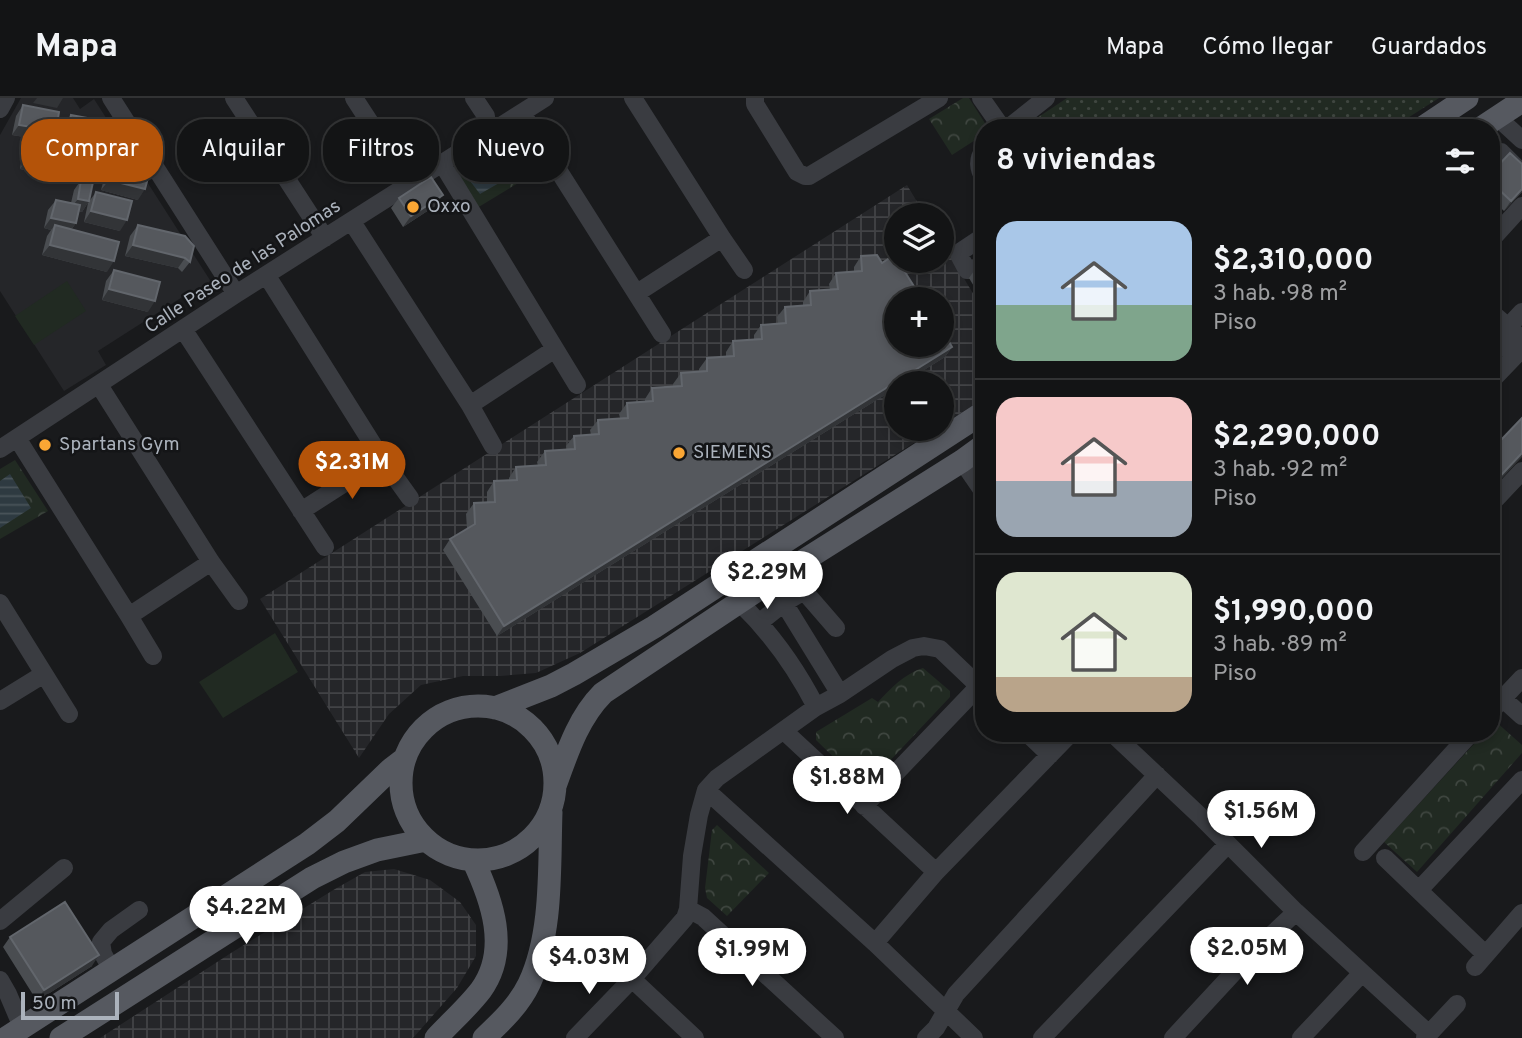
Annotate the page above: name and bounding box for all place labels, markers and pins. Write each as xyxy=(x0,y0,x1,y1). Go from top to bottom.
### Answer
place label: Oxxo xyxy=(427,195,471,219)
marker: Oxxo xyxy=(405,199,421,215)
place label: Spartans Gym xyxy=(59,433,180,457)
marker: Spartans Gym xyxy=(37,437,53,453)
place label: SIEMENS xyxy=(693,441,772,465)
pin: $2.31M xyxy=(295,442,409,501)
marker: SIEMENS xyxy=(671,445,687,461)
pin: $2.29M xyxy=(710,552,824,611)
pin: $1.88M xyxy=(790,756,904,816)
pin: $1.56M xyxy=(1204,790,1318,850)
pin: $4.22M xyxy=(189,886,303,946)
pin: $1.99M xyxy=(695,928,809,988)
pin: $2.05M xyxy=(1190,928,1304,987)
pin: $4.03M xyxy=(532,936,646,996)

